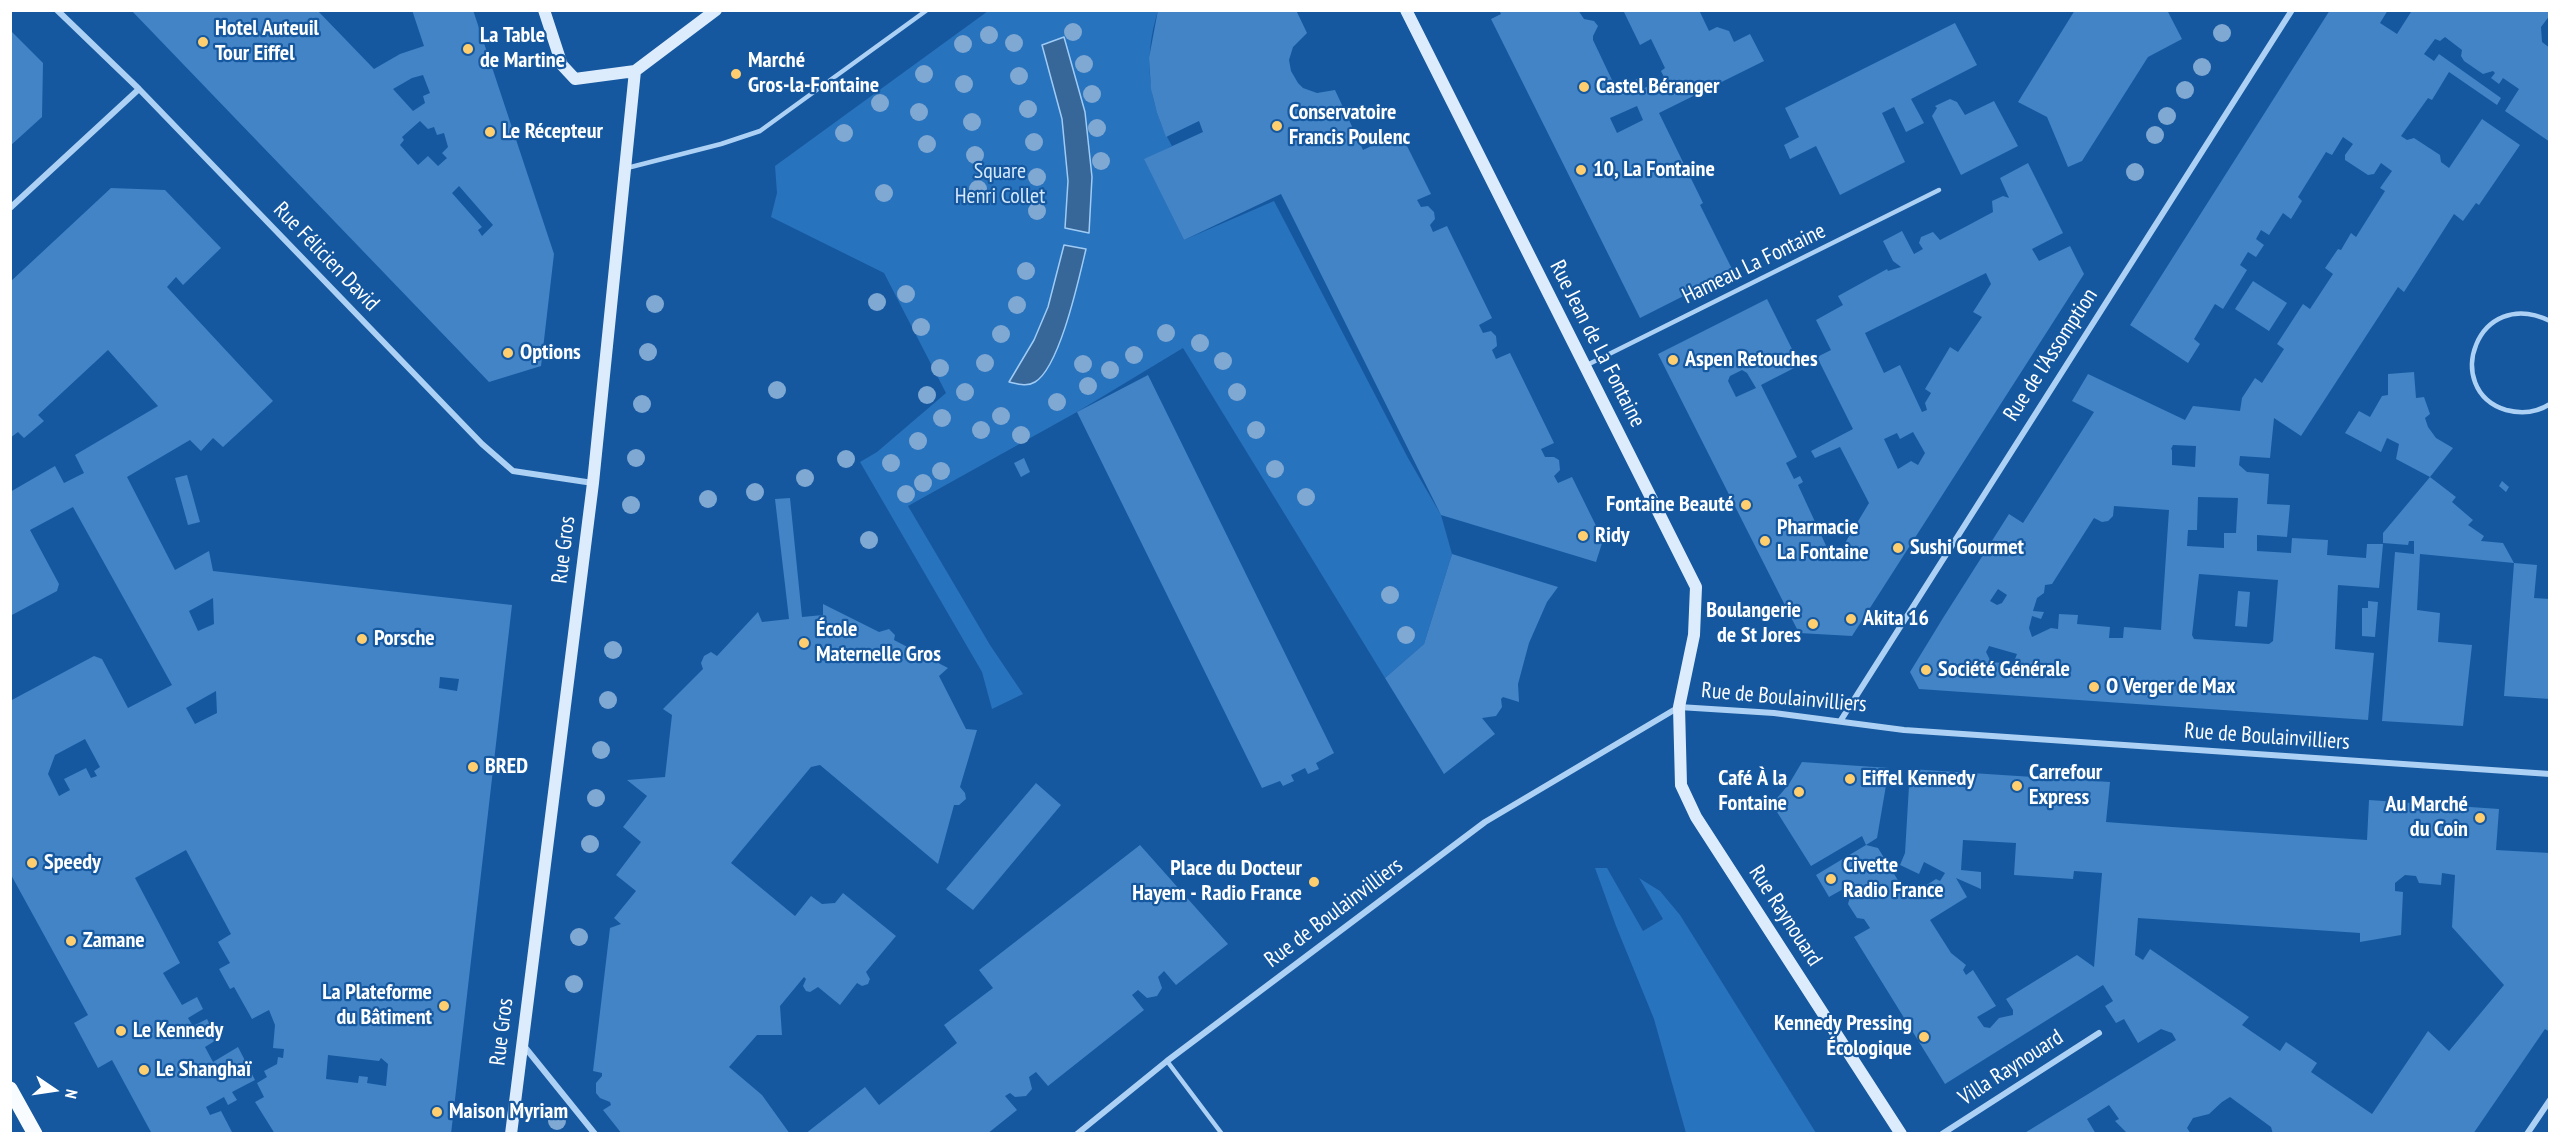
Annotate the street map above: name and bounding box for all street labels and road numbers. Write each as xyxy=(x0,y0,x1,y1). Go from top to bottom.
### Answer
street label: Rue Félicien David xyxy=(267,197,385,317)
street label: Hameau La Fontaine xyxy=(1678,218,1830,310)
street label: Rue Jean de La Fontaine xyxy=(1544,256,1650,432)
street label: Rue de l'Assomption xyxy=(1998,284,2104,426)
street label: Rue Gros xyxy=(547,515,581,585)
street label: Rue de Boulainvilliers xyxy=(1700,678,1868,718)
street label: Rue de Boulainvilliers xyxy=(2183,718,2351,756)
street label: Rue de Boulainvilliers xyxy=(1260,853,1408,973)
street label: Rue Raynouard xyxy=(1743,861,1827,971)
street label: Rue Gros xyxy=(485,997,519,1067)
street label: Villa Raynouard xyxy=(1954,1024,2068,1112)

